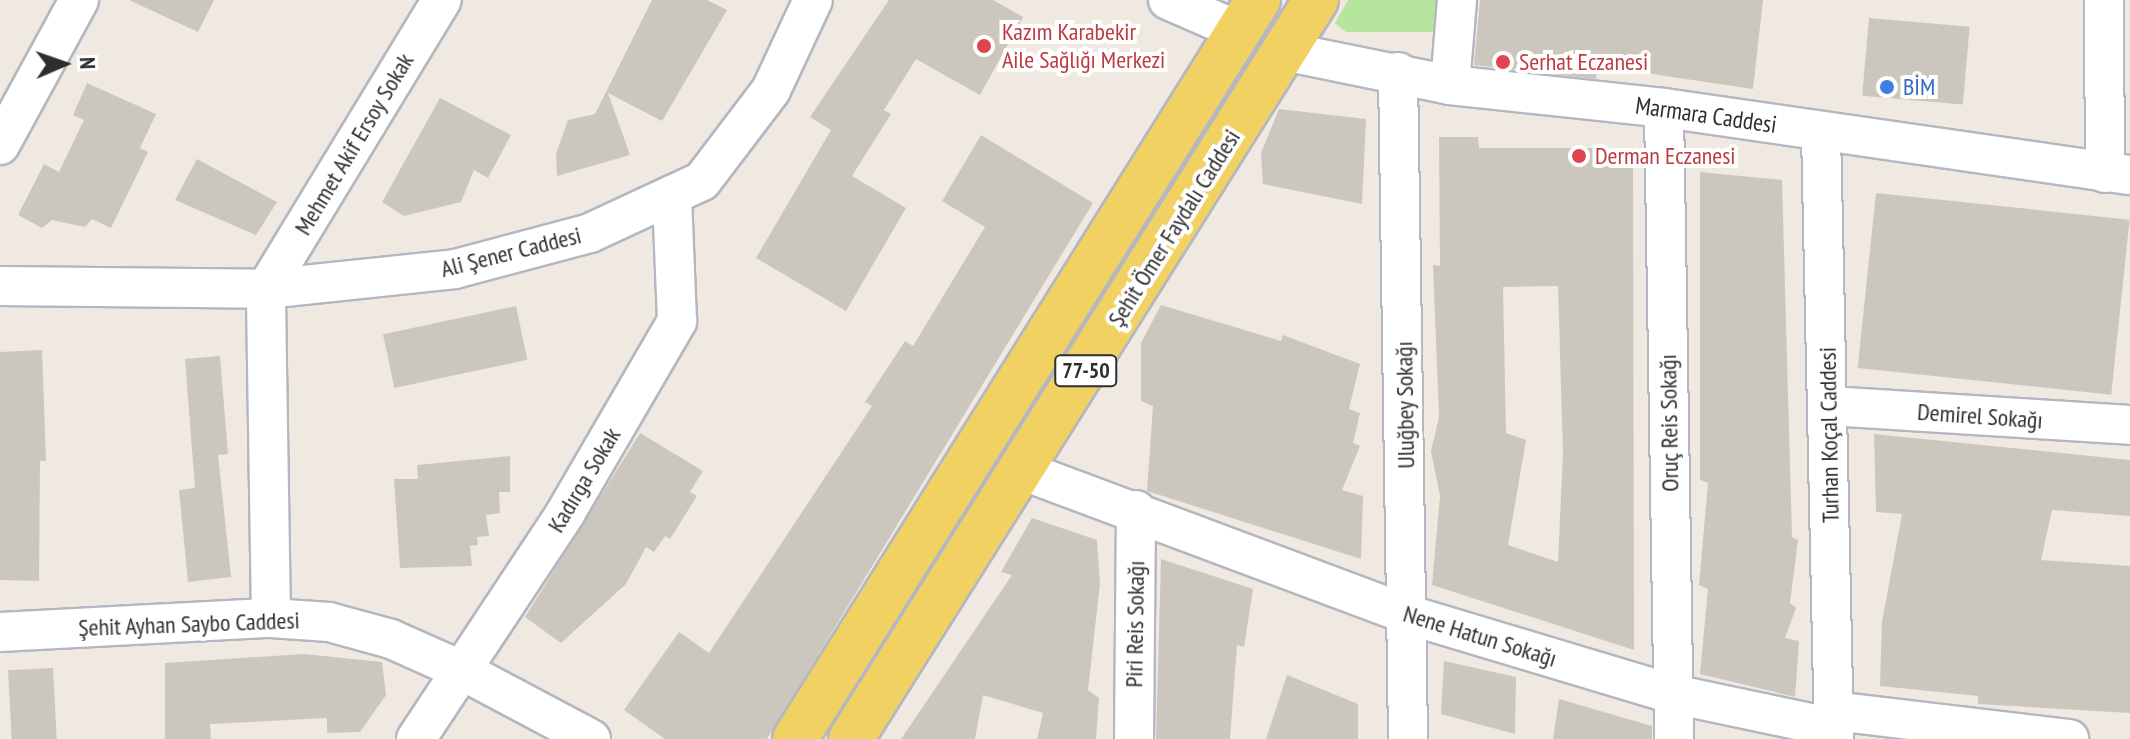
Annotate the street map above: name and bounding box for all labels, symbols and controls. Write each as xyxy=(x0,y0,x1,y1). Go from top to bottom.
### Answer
place label: Kazım Karabekir Aile Sağlığı Merkezi xyxy=(1002,18,1165,74)
north arrow xyxy=(24,24,104,104)
marker: Kazım Karabekir Aile Sağlığı Merkezi xyxy=(973,35,995,57)
street label: Mehmet Akif Ersoy Sokak xyxy=(288,47,420,241)
place label: Serhat Eczanesi xyxy=(1519,48,1648,76)
marker: Serhat Eczanesi xyxy=(1494,53,1512,71)
text: N xyxy=(74,57,102,70)
place label: BİM xyxy=(1903,73,1935,101)
marker: BİM xyxy=(1878,78,1896,96)
street label: Marmara Caddesi xyxy=(1634,91,1778,139)
street label: Şehit Ömer Faydalı Caddesi xyxy=(1102,124,1246,332)
place label: Derman Eczanesi xyxy=(1595,142,1735,170)
marker: Derman Eczanesi xyxy=(1570,147,1588,165)
street label: Ali Şener Caddesi xyxy=(438,221,584,283)
street label: Uluğbey Sokağı xyxy=(1389,341,1421,469)
street label: Turhan Koçal Caddesi xyxy=(1813,347,1845,523)
road number: 77-50 xyxy=(1054,353,1118,389)
street label: Oruç Reis Sokağı xyxy=(1653,354,1685,492)
street label: Demirel Sokağı xyxy=(1916,397,2044,435)
street label: Kadırga Sokak xyxy=(542,422,626,538)
street label: Piri Reis Sokağı xyxy=(1119,560,1151,688)
street label: Nene Hatun Sokağı xyxy=(1400,599,1560,673)
street label: Şehit Ayhan Saybo Caddesi xyxy=(78,606,300,642)

